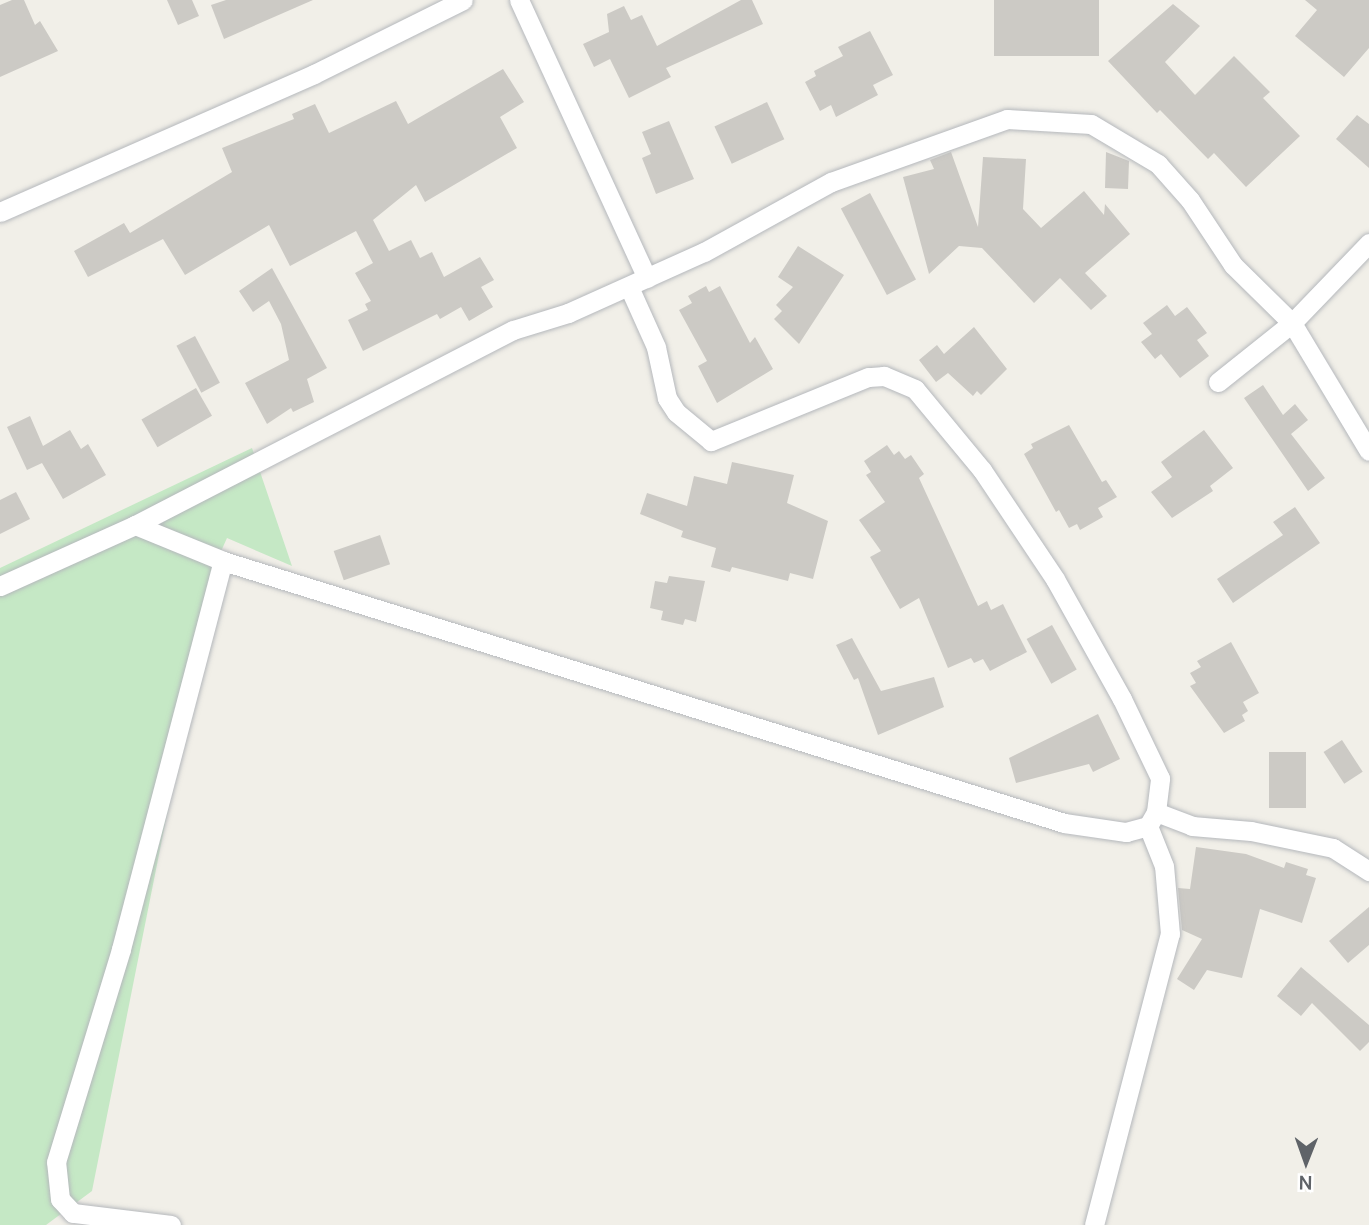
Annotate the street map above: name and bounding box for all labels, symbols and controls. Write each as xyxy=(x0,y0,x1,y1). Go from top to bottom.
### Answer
north arrow xyxy=(1271,1127,1341,1197)
text: N xyxy=(1299,1170,1313,1196)

